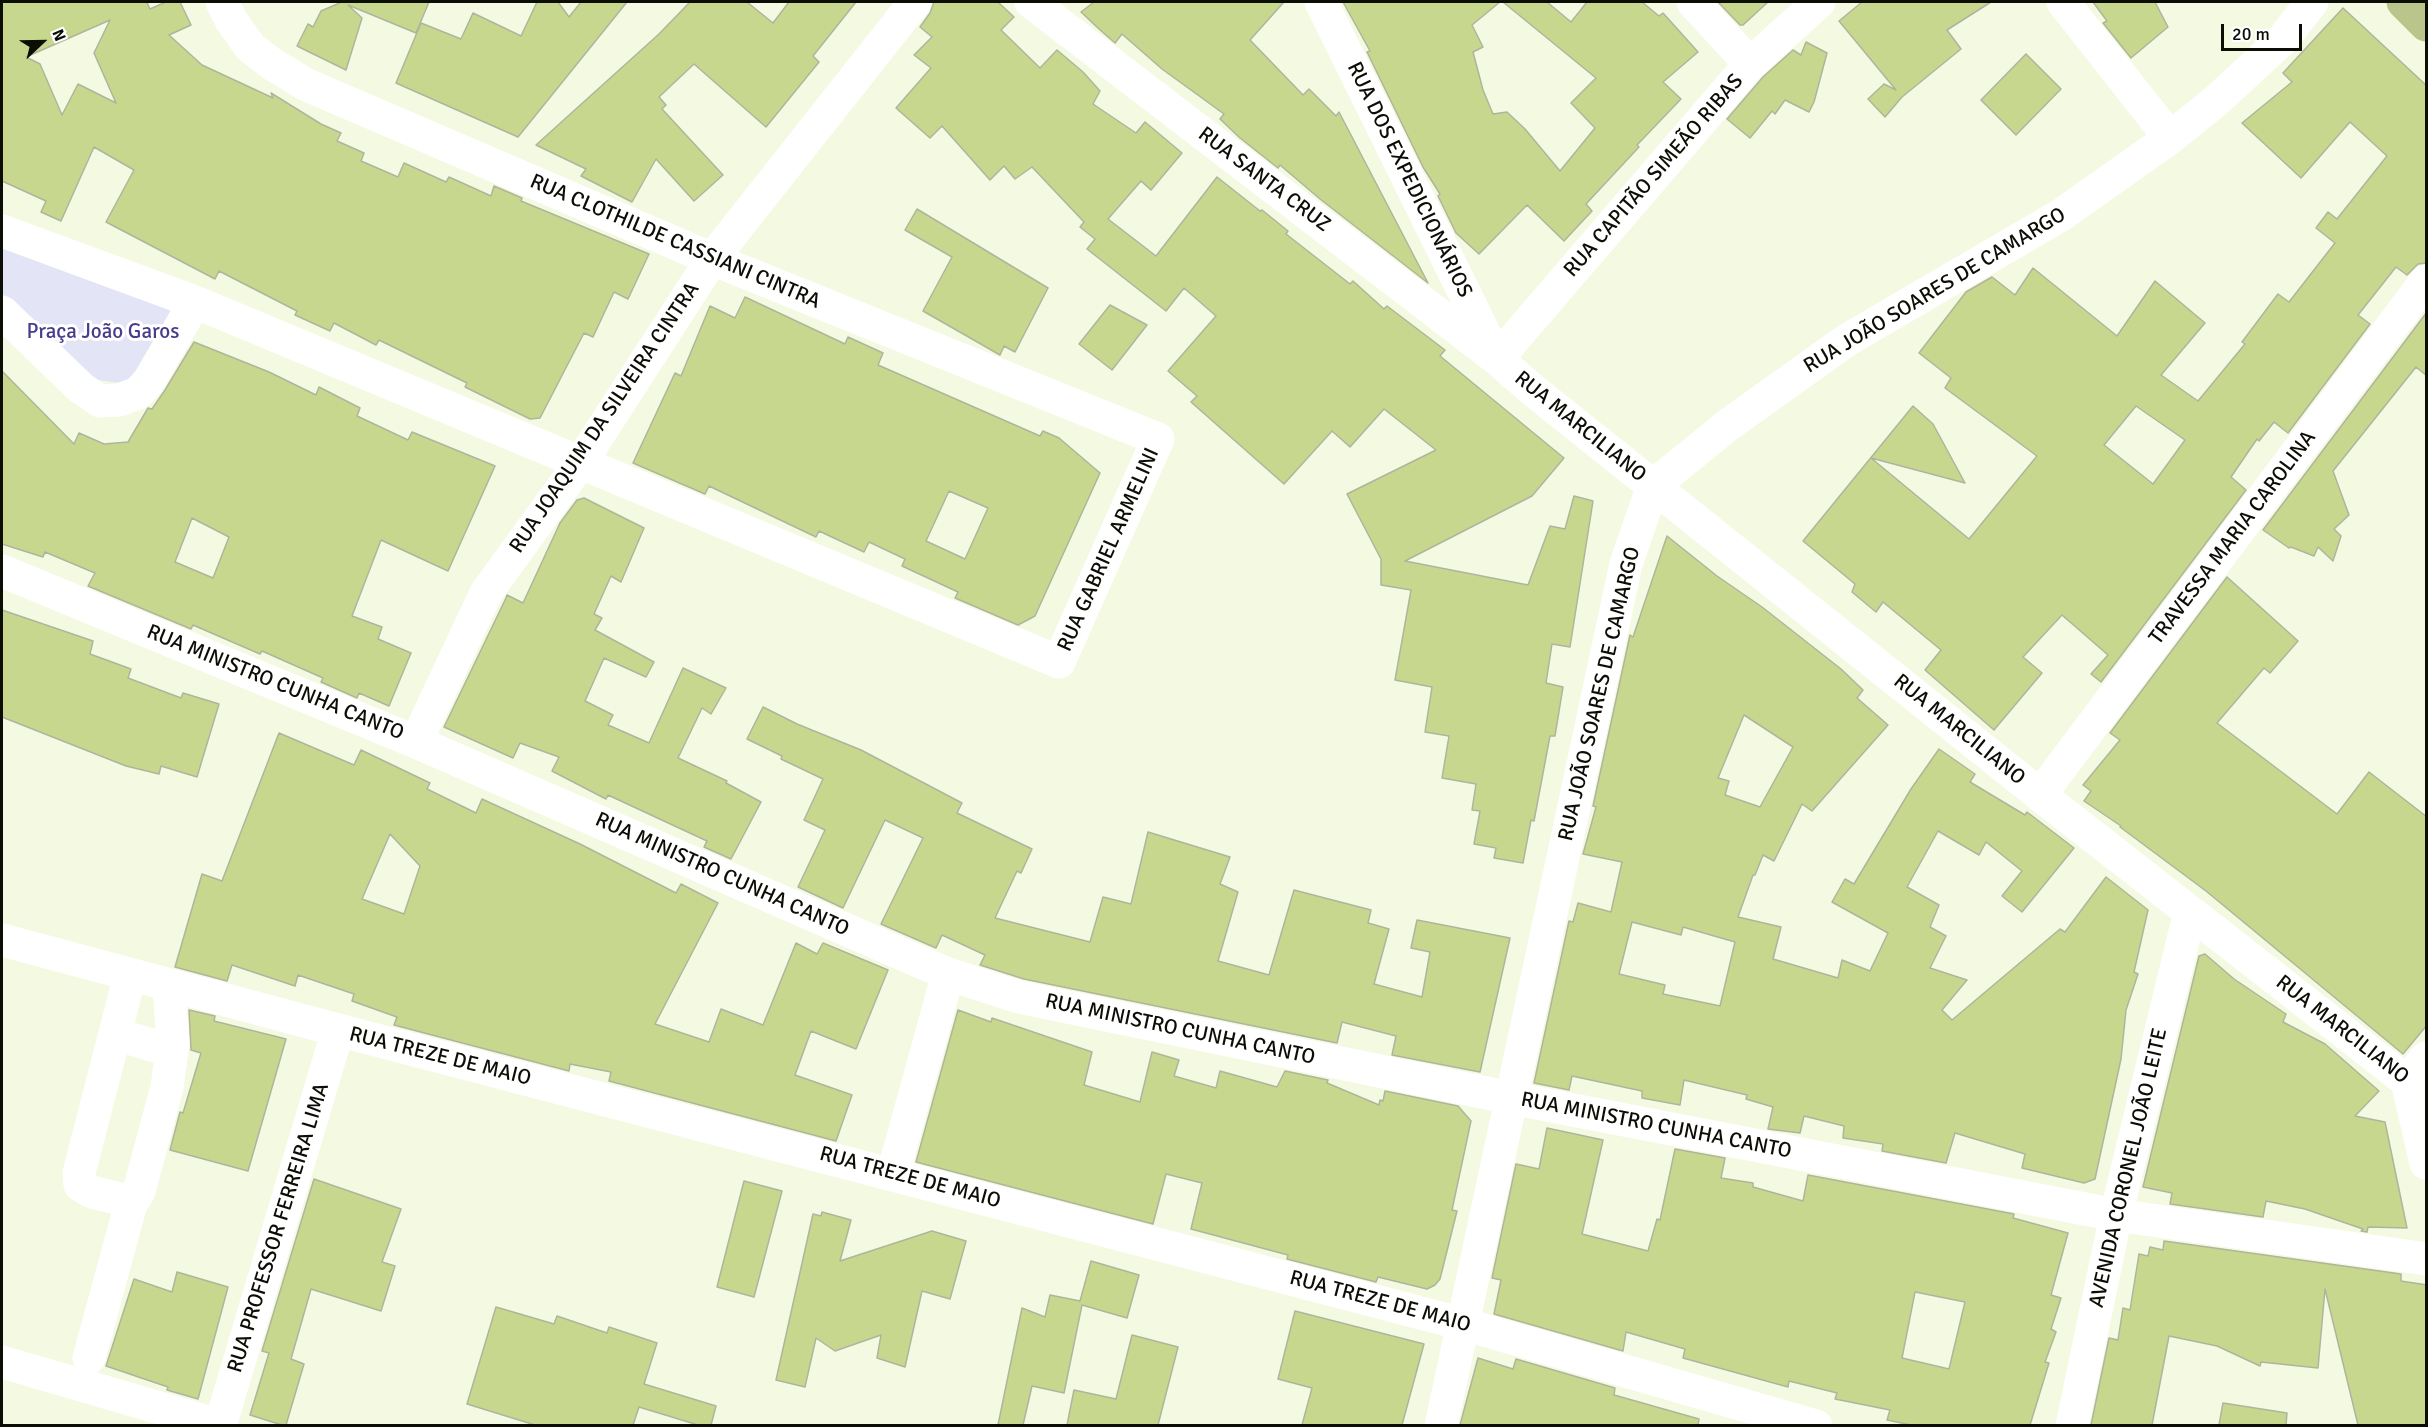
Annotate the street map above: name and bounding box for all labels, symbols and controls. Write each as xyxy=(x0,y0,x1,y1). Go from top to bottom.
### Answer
north arrow xyxy=(12,12,72,72)
scale bar xyxy=(2224,12,2305,50)
text: 20 m xyxy=(2232,23,2270,45)
text: N xyxy=(47,26,70,44)
street label: RUA DOS EXPEDICIONÁRIOS xyxy=(1341,58,1477,302)
street label: RUA CAPITÃO SIMEÃO RIBAS xyxy=(1559,69,1749,283)
street label: RUA SANTA CRUZ xyxy=(1193,122,1335,238)
street label: RUA CLOTHILDE CASSIANI CINTRA xyxy=(526,169,824,315)
street label: RUA JOÃO SOARES DE CAMARGO xyxy=(1799,203,2071,379)
street label: RUA JOAQUIM DA SILVEIRA CINTRA xyxy=(505,278,705,558)
park label: Praça João Garos xyxy=(27,319,179,345)
street label: RUA MARCILIANO xyxy=(1509,366,1651,488)
street label: TRAVESSA MARIA CAROLINA xyxy=(2144,426,2322,650)
street label: RUA GABRIEL ARMELINI xyxy=(1053,444,1165,656)
street label: RUA JOÃO SOARES DE CAMARGO xyxy=(1554,545,1646,843)
street label: RUA MINISTRO CUNHA CANTO xyxy=(143,620,407,746)
street label: RUA MARCILIANO xyxy=(1888,669,2030,791)
street label: RUA MINISTRO CUNHA CANTO xyxy=(591,808,853,942)
street label: RUA MARCILIANO xyxy=(2270,970,2414,1090)
street label: RUA MINISTRO CUNHA CANTO xyxy=(1043,989,1317,1071)
street label: RUA TREZE DE MAIO xyxy=(346,1022,534,1092)
street label: AVENIDA CORONEL JOÃO LEITE xyxy=(2085,1026,2173,1310)
street label: RUA PROFESSOR FERREIRA LIMA xyxy=(223,1080,335,1376)
street label: RUA MINISTRO CUNHA CANTO xyxy=(1519,1087,1793,1165)
street label: RUA TREZE DE MAIO xyxy=(817,1142,1003,1214)
street label: RUA TREZE DE MAIO xyxy=(1287,1266,1473,1338)

